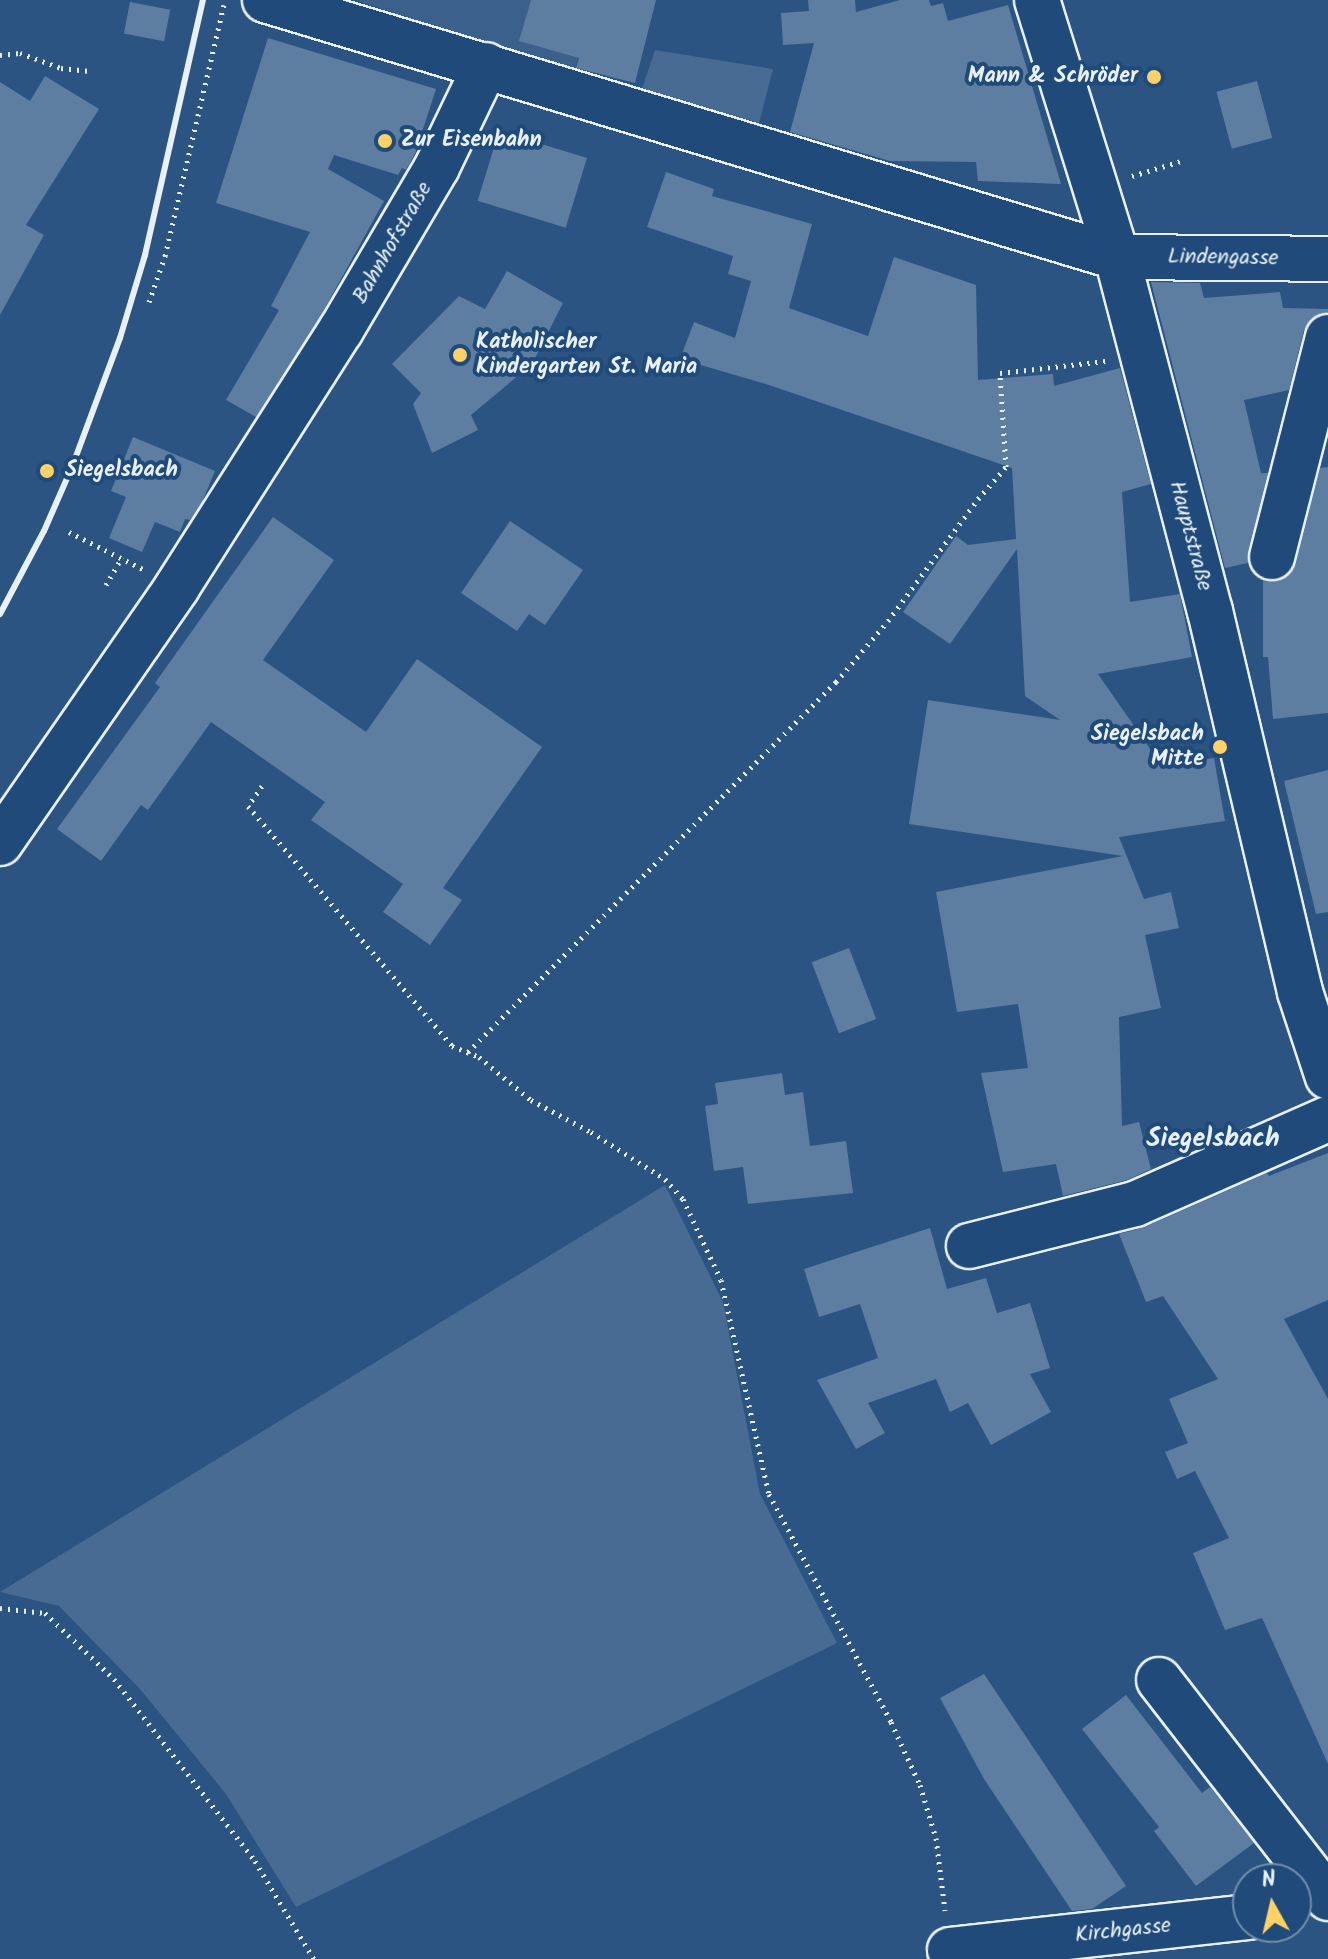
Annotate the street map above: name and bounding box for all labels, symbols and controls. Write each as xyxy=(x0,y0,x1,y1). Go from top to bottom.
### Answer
place label: Mann & Schröder xyxy=(968,64,1138,90)
marker: Mann & Schröder xyxy=(1145,68,1163,86)
place label: Zur Eisenbahn xyxy=(401,128,542,154)
marker: Zur Eisenbahn xyxy=(376,132,394,150)
street label: Bahnhofstraße xyxy=(348,177,438,309)
street label: Lindengasse xyxy=(1167,244,1279,272)
place label: Katholischer Kindergarten St. Maria xyxy=(476,329,697,380)
marker: Katholischer Kindergarten St. Maria xyxy=(451,346,469,364)
place label: Siegelsbach xyxy=(65,458,178,484)
marker: Siegelsbach xyxy=(36,460,58,482)
street label: Hauptstraße xyxy=(1163,478,1217,594)
place label: Siegelsbach Mitte xyxy=(1091,721,1204,772)
marker: Siegelsbach Mitte xyxy=(1211,738,1229,756)
district label: Siegelsbach xyxy=(1146,1124,1280,1156)
text: N xyxy=(1260,1862,1278,1899)
north arrow xyxy=(1232,1863,1312,1943)
street label: Kirchgasse xyxy=(1074,1913,1172,1949)

